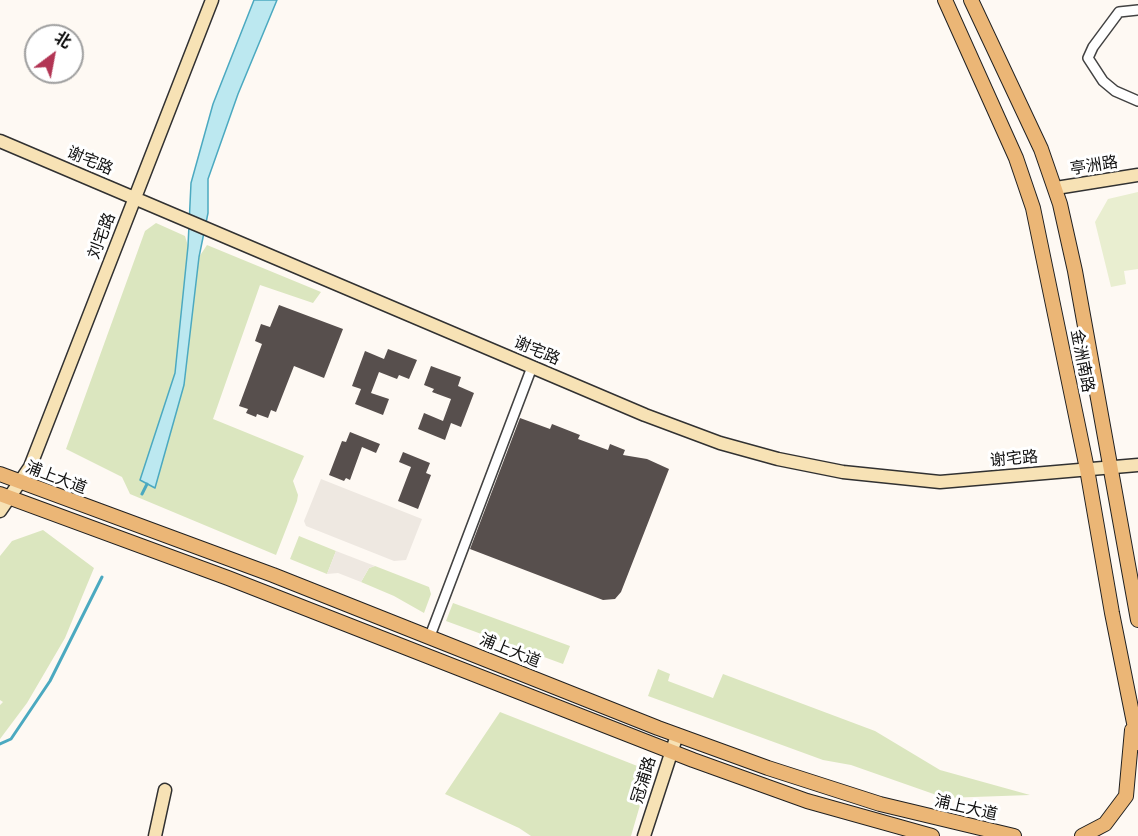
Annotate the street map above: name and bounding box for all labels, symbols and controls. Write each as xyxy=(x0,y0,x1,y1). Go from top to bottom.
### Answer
north arrow xyxy=(24,24,84,84)
text: 北 xyxy=(51,28,75,52)
street label: 谢宅路 xyxy=(64,143,116,179)
street label: 亭洲路 xyxy=(1069,153,1119,179)
street label: 刘宅路 xyxy=(84,210,120,262)
street label: 金洲南路 xyxy=(1066,328,1098,394)
street label: 谢宅路 xyxy=(511,333,563,369)
street label: 谢宅路 xyxy=(989,447,1039,471)
street label: 浦上大道 xyxy=(23,458,89,498)
street label: 浦上大道 xyxy=(477,630,543,672)
street label: 冠浦路 xyxy=(628,754,660,806)
street label: 浦上大道 xyxy=(933,791,999,825)

